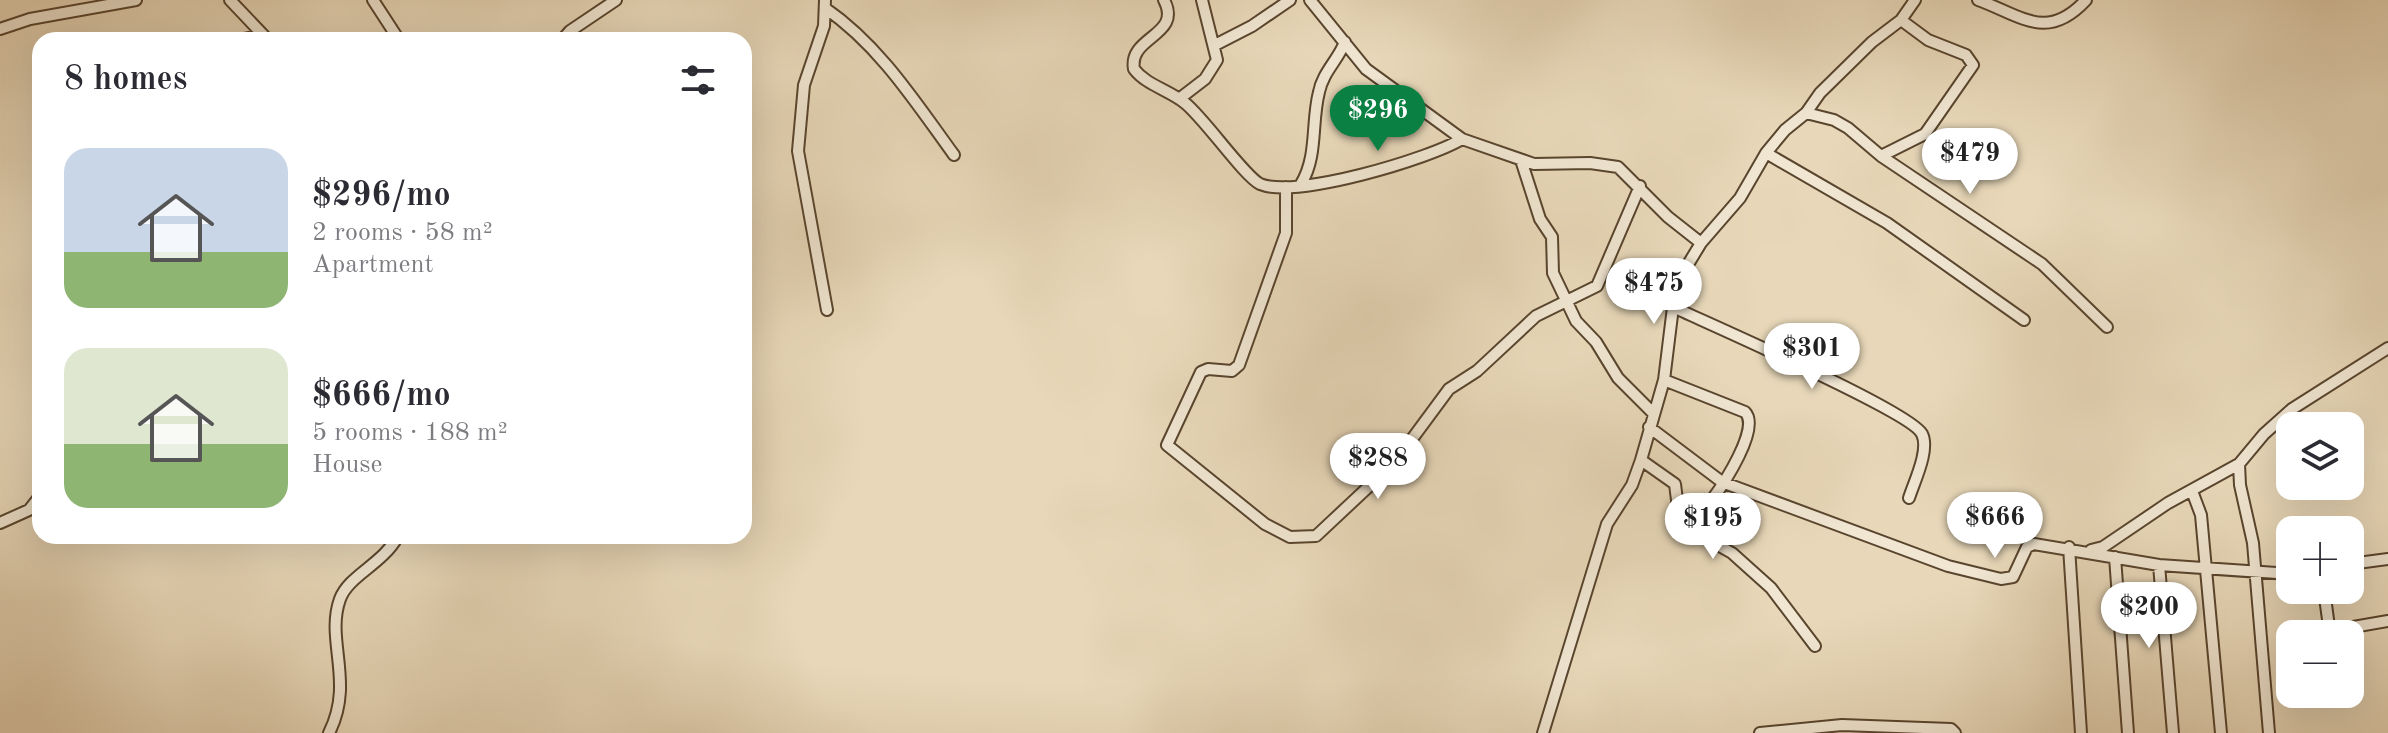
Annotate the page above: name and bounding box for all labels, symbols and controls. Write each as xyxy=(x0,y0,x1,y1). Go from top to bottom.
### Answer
icon: filters xyxy=(676,58,720,102)
text: 8 homes xyxy=(64,63,187,97)
pin: $296 xyxy=(1331,85,1425,153)
text: $296 xyxy=(1348,98,1408,124)
pin: $479 xyxy=(1923,128,2017,196)
text: $479 xyxy=(1940,141,2000,167)
text: $296/mo xyxy=(312,179,451,213)
icon: home xyxy=(128,180,224,276)
text: 2 rooms · 58 m² xyxy=(312,220,493,246)
text: Apartment xyxy=(312,252,434,278)
pin: $475 xyxy=(1607,258,1701,326)
text: $475 xyxy=(1624,271,1684,297)
pin: $301 xyxy=(1765,323,1859,391)
text: $301 xyxy=(1782,336,1842,362)
text: $666/mo xyxy=(312,379,451,413)
icon: home xyxy=(128,380,224,476)
map controls xyxy=(2276,412,2364,708)
button: layers xyxy=(2276,412,2364,500)
text: 5 rooms · 188 m² xyxy=(312,420,508,446)
pin: $288 xyxy=(1331,433,1425,501)
text: $288 xyxy=(1348,446,1408,472)
text: House xyxy=(312,452,383,478)
pin: $666 xyxy=(1948,492,2042,560)
pin: $195 xyxy=(1666,493,1760,561)
text: $666 xyxy=(1965,505,2025,531)
text: $195 xyxy=(1683,506,1743,532)
button: + xyxy=(2276,516,2364,604)
pin: $200 xyxy=(2102,582,2196,650)
text: $200 xyxy=(2119,595,2179,621)
button: − xyxy=(2276,620,2364,708)

